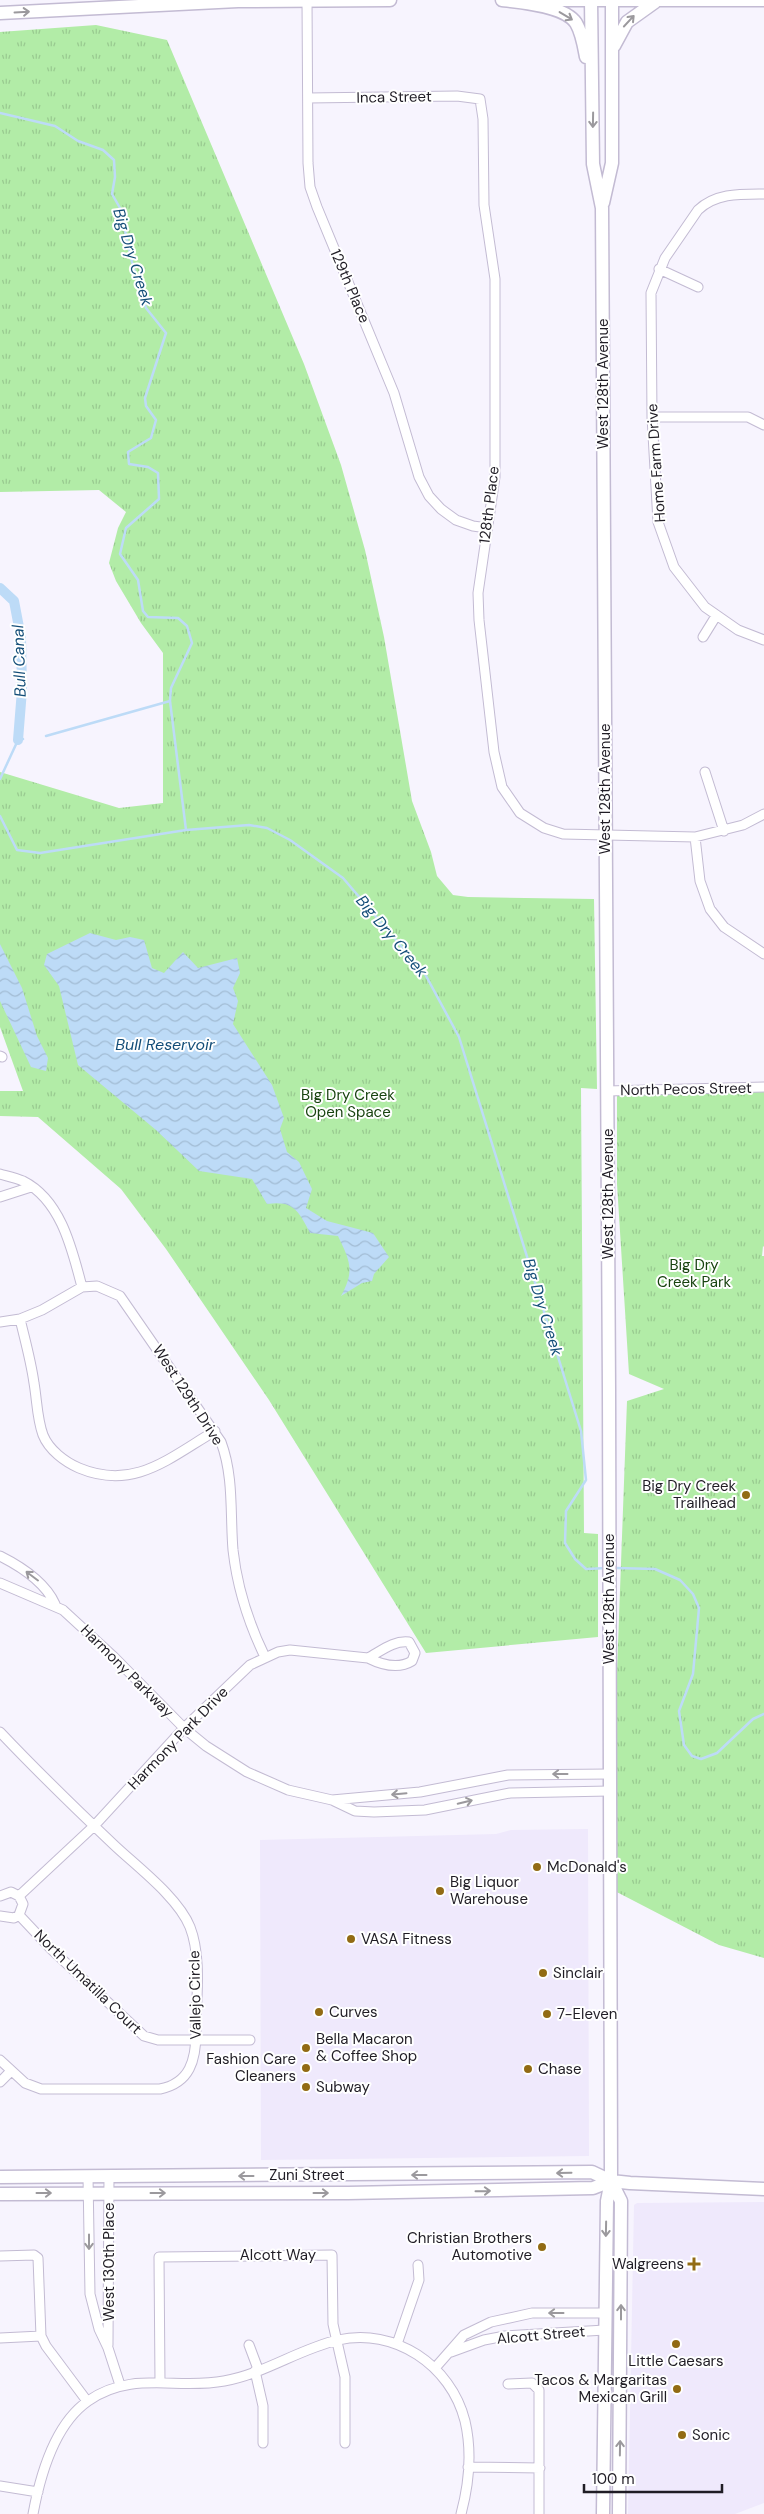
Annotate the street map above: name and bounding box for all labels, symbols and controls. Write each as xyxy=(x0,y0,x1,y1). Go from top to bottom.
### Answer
one-way arrow xyxy=(14,7,30,16)
one-way arrow xyxy=(558,11,572,21)
one-way arrow xyxy=(623,15,635,27)
street label: Inca Street xyxy=(356,86,432,108)
one-way arrow xyxy=(588,112,598,128)
water label: Big Dry Creek xyxy=(108,206,158,309)
street label: 129th Place xyxy=(325,246,375,326)
street label: West 128th Avenue xyxy=(593,319,613,450)
street label: Home Farm Drive xyxy=(642,403,670,523)
street label: 128th Place xyxy=(474,465,504,545)
water label: Bull Canal xyxy=(7,624,31,698)
street label: West 128th Avenue xyxy=(595,724,615,855)
water label: Big Dry Creek xyxy=(352,891,433,982)
water label: Bull Reservoir xyxy=(115,1034,216,1055)
street label: North Pecos Street xyxy=(620,1078,752,1100)
park label: Big Dry Creek Open Space xyxy=(301,1085,395,1122)
street label: West 128th Avenue xyxy=(598,1129,618,1260)
park label: Big Dry Creek Park xyxy=(657,1255,732,1292)
water label: Big Dry Creek xyxy=(518,1256,568,1359)
street label: West 129th Drive xyxy=(148,1341,228,1449)
place label: Big Dry Creek Trailhead xyxy=(642,1476,736,1513)
marker: Big Dry Creek Trailhead xyxy=(740,1489,752,1501)
street label: West 128th Avenue xyxy=(599,1534,619,1665)
one-way arrow xyxy=(25,1571,39,1581)
street label: Harmony Parkway xyxy=(76,1620,178,1722)
street label: Harmony Park Drive xyxy=(124,1682,232,1794)
one-way arrow xyxy=(552,1769,568,1779)
one-way arrow xyxy=(392,1789,408,1799)
one-way arrow xyxy=(456,1797,472,1806)
place label: McDonald's xyxy=(547,1857,627,1877)
marker: McDonald's xyxy=(531,1861,543,1873)
place label: Big Liquor Warehouse xyxy=(450,1872,528,1909)
marker: Big Liquor Warehouse xyxy=(434,1885,446,1897)
street label: North Umatilla Court xyxy=(30,1925,146,2039)
place label: VASA Fitness xyxy=(361,1929,452,1949)
marker: VASA Fitness xyxy=(345,1933,357,1945)
street label: Vallejo Circle xyxy=(184,1950,206,2040)
place label: Sinclair xyxy=(553,1963,604,1983)
marker: Sinclair xyxy=(537,1967,549,1979)
place label: Curves xyxy=(329,2002,377,2022)
place label: 7-Eleven xyxy=(557,2004,617,2024)
marker: Curves xyxy=(313,2006,325,2018)
marker: 7-Eleven xyxy=(541,2008,553,2020)
place label: Bella Macaron & Coffee Shop xyxy=(316,2029,417,2066)
marker: Bella Macaron & Coffee Shop xyxy=(300,2042,312,2054)
place label: Fashion Care Cleaners xyxy=(206,2049,296,2086)
place label: Chase xyxy=(538,2059,582,2079)
marker: Fashion Care Cleaners xyxy=(300,2062,312,2074)
marker: Chase xyxy=(522,2063,534,2075)
place label: Subway xyxy=(316,2077,371,2097)
marker: Subway xyxy=(300,2081,312,2093)
street label: Zuni Street xyxy=(269,2165,345,2185)
one-way arrow xyxy=(557,2168,573,2178)
one-way arrow xyxy=(411,2170,428,2180)
one-way arrow xyxy=(238,2171,254,2180)
one-way arrow xyxy=(475,2186,491,2195)
one-way arrow xyxy=(36,2188,52,2198)
one-way arrow xyxy=(150,2188,166,2198)
one-way arrow xyxy=(312,2188,328,2198)
street label: West 130th Place xyxy=(99,2203,119,2321)
one-way arrow xyxy=(601,2220,611,2237)
place label: Christian Brothers Automotive xyxy=(407,2228,532,2265)
one-way arrow xyxy=(84,2234,94,2250)
marker: Christian Brothers Automotive xyxy=(536,2241,548,2253)
street label: Alcott Way xyxy=(240,2245,317,2265)
place label: Walgreens xyxy=(612,2254,684,2274)
marker: Walgreens xyxy=(688,2258,700,2270)
one-way arrow xyxy=(616,2305,626,2321)
one-way arrow xyxy=(549,2308,565,2318)
street label: Alcott Street xyxy=(496,2321,586,2349)
marker: Little Caesars xyxy=(670,2338,682,2350)
place label: Little Caesars xyxy=(628,2351,724,2371)
place label: Tacos & Margaritas Mexican Grill xyxy=(534,2370,667,2407)
marker: Tacos & Margaritas Mexican Grill xyxy=(671,2383,683,2395)
place label: Sonic xyxy=(692,2425,730,2445)
marker: Sonic xyxy=(676,2429,688,2441)
one-way arrow xyxy=(615,2440,625,2456)
scale bar xyxy=(584,2462,722,2494)
text: 100 m xyxy=(592,2469,635,2489)

